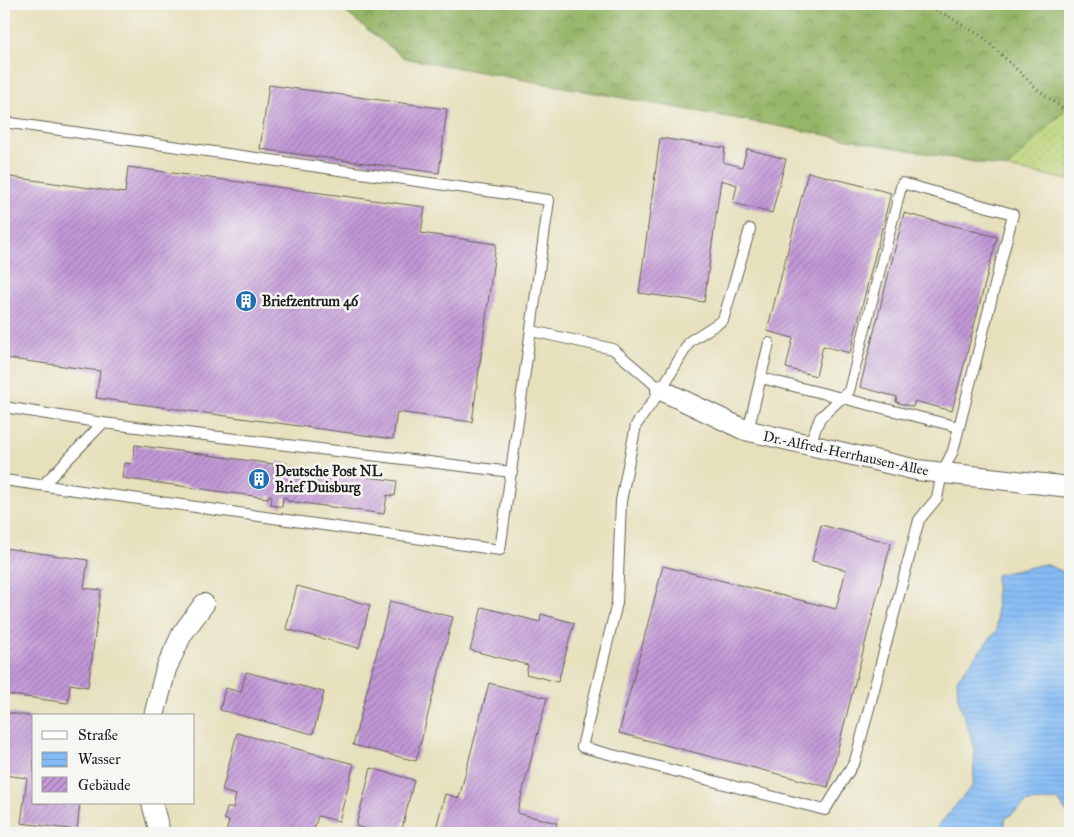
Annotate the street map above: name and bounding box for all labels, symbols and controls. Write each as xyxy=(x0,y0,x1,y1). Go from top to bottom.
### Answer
building icon: Briefzentrum 46 xyxy=(234,289,258,313)
place label: Briefzentrum 46 xyxy=(262,293,359,311)
street label: Dr.-Alfred-Herrhausen-Allee xyxy=(762,428,930,479)
place label: Deutsche Post NL Brief Duisburg xyxy=(275,463,383,497)
building icon: Deutsche Post NL Brief Duisburg xyxy=(247,467,271,491)
legend xyxy=(32,714,195,804)
text: Straße xyxy=(78,726,118,744)
text: Wasser xyxy=(78,750,121,768)
text: Gebäude xyxy=(78,776,131,794)

